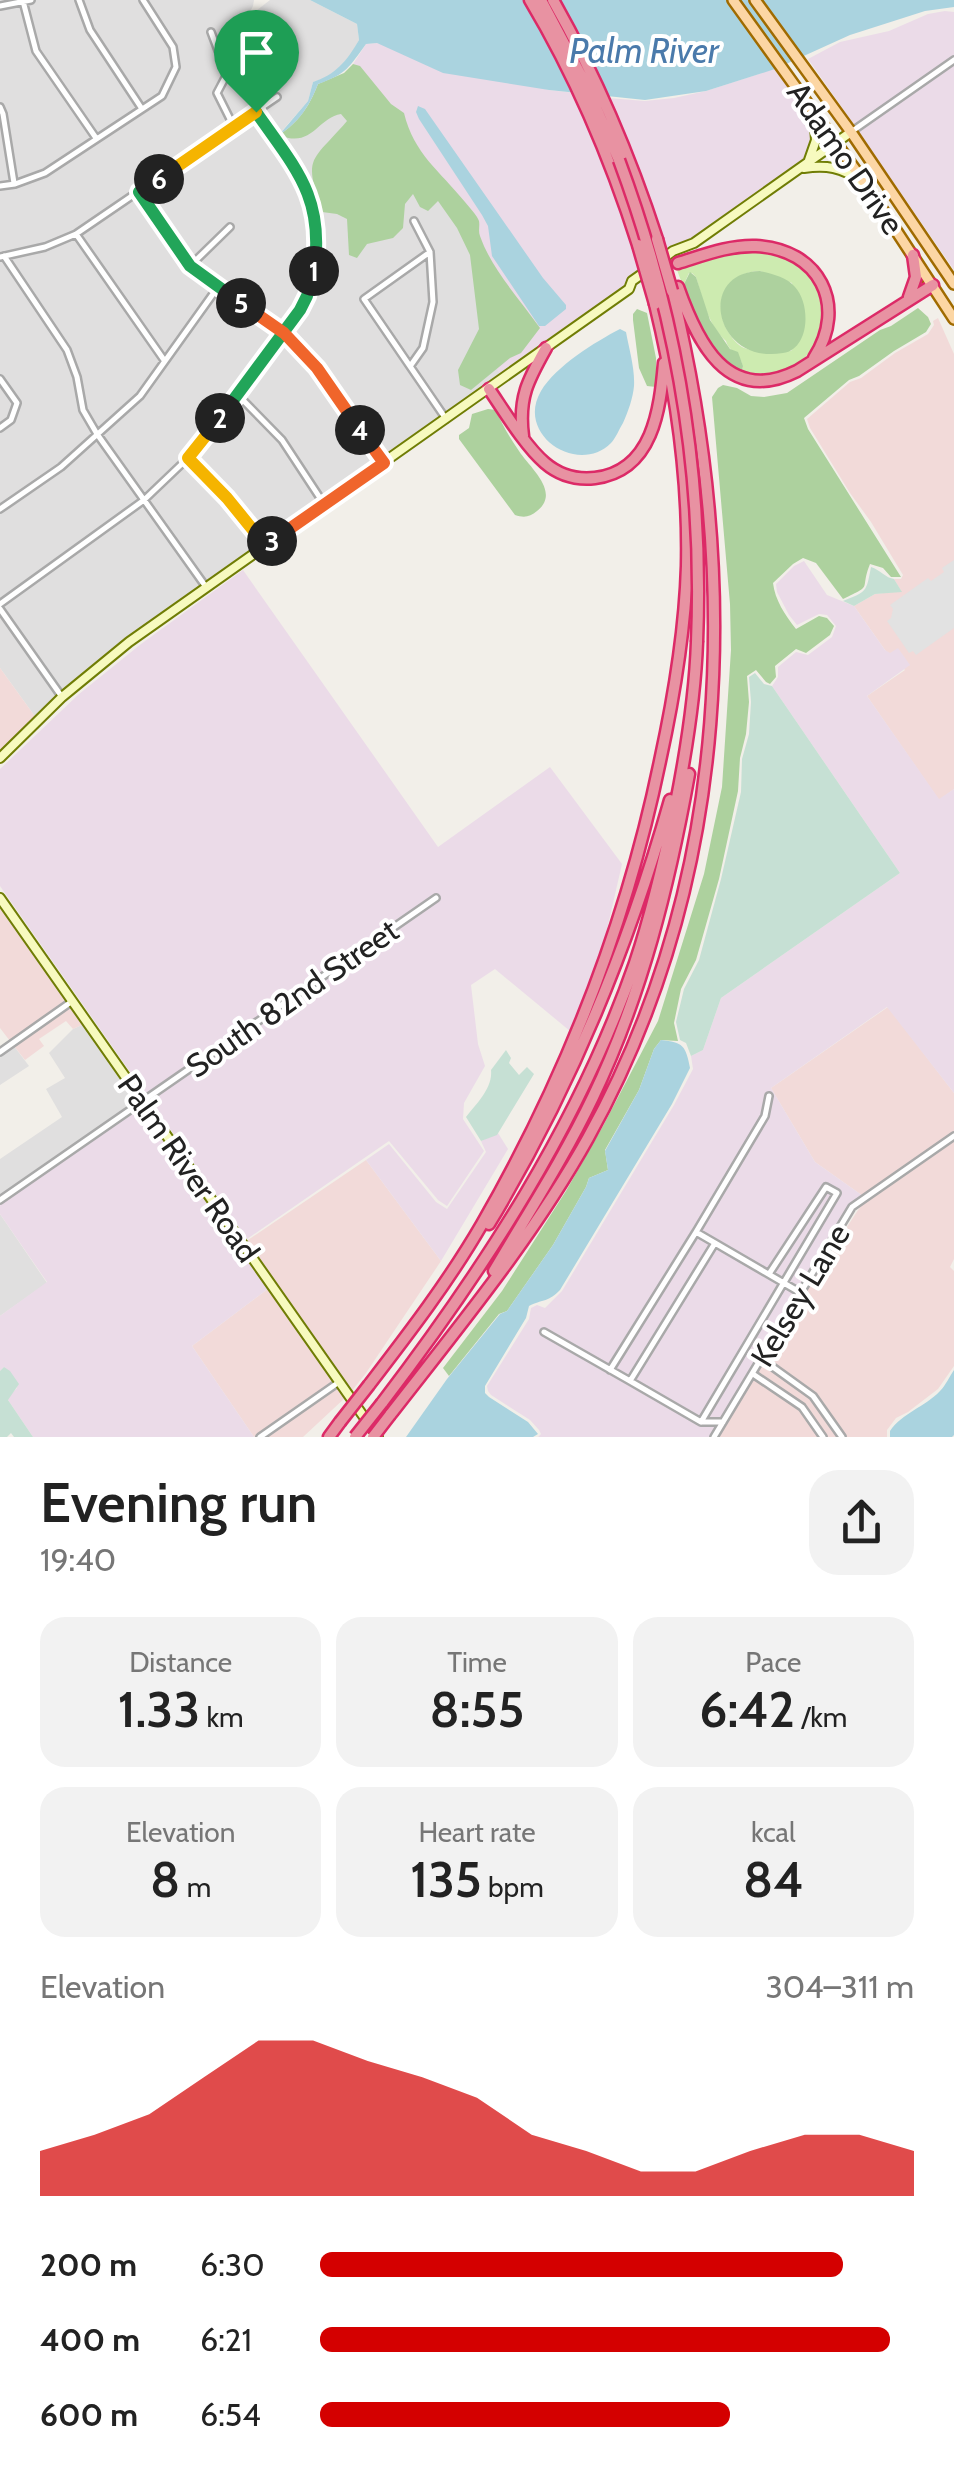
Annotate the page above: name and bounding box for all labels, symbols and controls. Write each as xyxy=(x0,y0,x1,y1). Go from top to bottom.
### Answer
pin xyxy=(214,10,299,113)
icon: arrive xyxy=(229,25,284,80)
water label: Palm River xyxy=(569,29,720,72)
street label: Adamo Drive xyxy=(779,74,913,242)
pin: 6 xyxy=(134,154,184,204)
text: 6 xyxy=(151,162,167,196)
pin: 1 xyxy=(289,246,339,296)
text: 1 xyxy=(309,254,319,288)
pin: 5 xyxy=(216,278,266,328)
text: 5 xyxy=(233,286,249,320)
pin: 2 xyxy=(195,393,245,443)
text: 2 xyxy=(213,401,227,435)
pin: 4 xyxy=(335,405,385,455)
text: 4 xyxy=(351,413,369,447)
pin: 3 xyxy=(247,516,297,566)
text: 3 xyxy=(264,524,280,558)
street label: South 82nd Street xyxy=(179,910,406,1086)
street label: Palm River Road xyxy=(110,1067,268,1269)
street label: Kelsey Lane xyxy=(742,1217,858,1373)
text: Evening run xyxy=(40,1469,317,1536)
button: share xyxy=(809,1470,914,1575)
text: 19:40 xyxy=(40,1540,116,1579)
text: Distance xyxy=(129,1645,232,1679)
text: Time xyxy=(447,1645,507,1679)
text: Pace xyxy=(745,1645,801,1679)
text: 1.33 xyxy=(118,1679,200,1740)
text: 8:55 xyxy=(430,1679,524,1740)
text: 6:42 xyxy=(699,1679,795,1740)
text: km xyxy=(200,1700,244,1734)
text: /km xyxy=(795,1700,847,1734)
text: Elevation xyxy=(126,1815,235,1849)
text: Heart rate xyxy=(418,1815,536,1849)
text: kcal xyxy=(751,1815,796,1849)
text: 8 xyxy=(150,1849,180,1910)
text: 135 xyxy=(410,1849,482,1910)
text: 84 xyxy=(743,1849,804,1910)
text: m xyxy=(180,1870,211,1904)
text: bpm xyxy=(482,1870,544,1904)
text: Elevation xyxy=(40,1967,165,2006)
text: 304–311 m xyxy=(765,1967,914,2006)
text: 200 m xyxy=(40,2245,137,2284)
text: 6:30 xyxy=(200,2245,264,2284)
text: 400 m xyxy=(40,2320,140,2359)
text: 6:21 xyxy=(200,2320,252,2359)
text: 600 m xyxy=(40,2395,138,2434)
text: 6:54 xyxy=(200,2395,261,2434)

